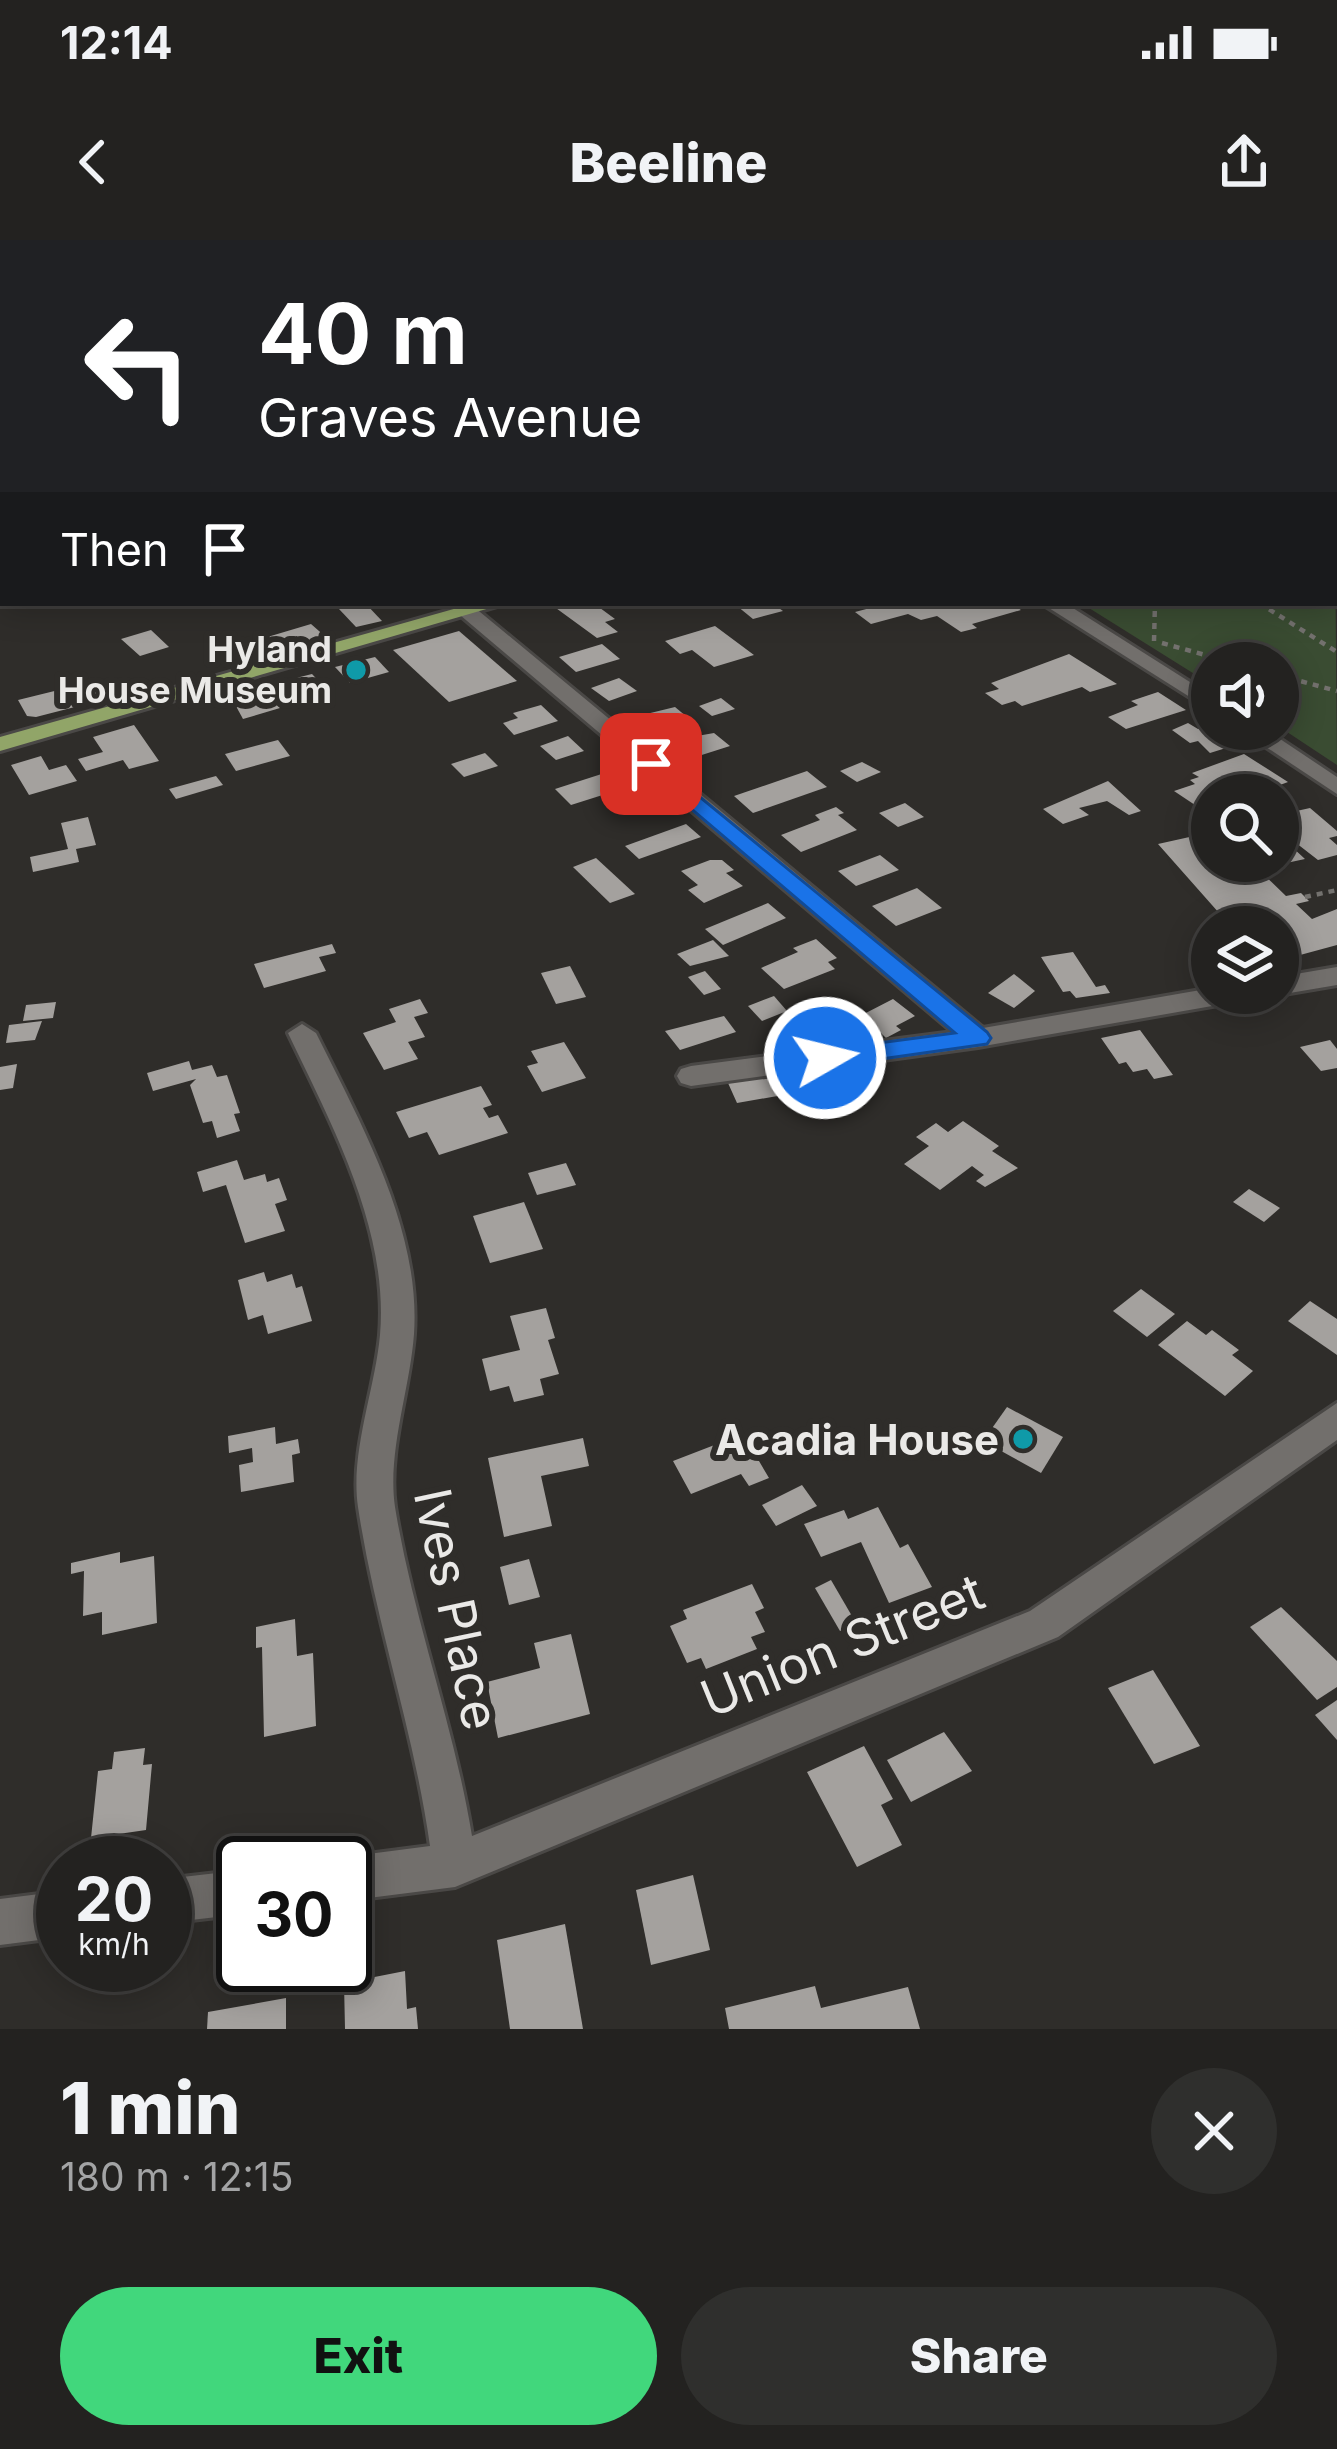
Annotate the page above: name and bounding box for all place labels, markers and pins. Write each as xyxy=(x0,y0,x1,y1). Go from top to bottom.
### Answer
place label: Hyland House Museum xyxy=(58,627,332,712)
marker: Hyland House Museum xyxy=(343,657,369,683)
pin xyxy=(600,713,702,815)
place label: Acadia House xyxy=(715,1414,999,1465)
marker: Acadia House xyxy=(1010,1426,1036,1452)

